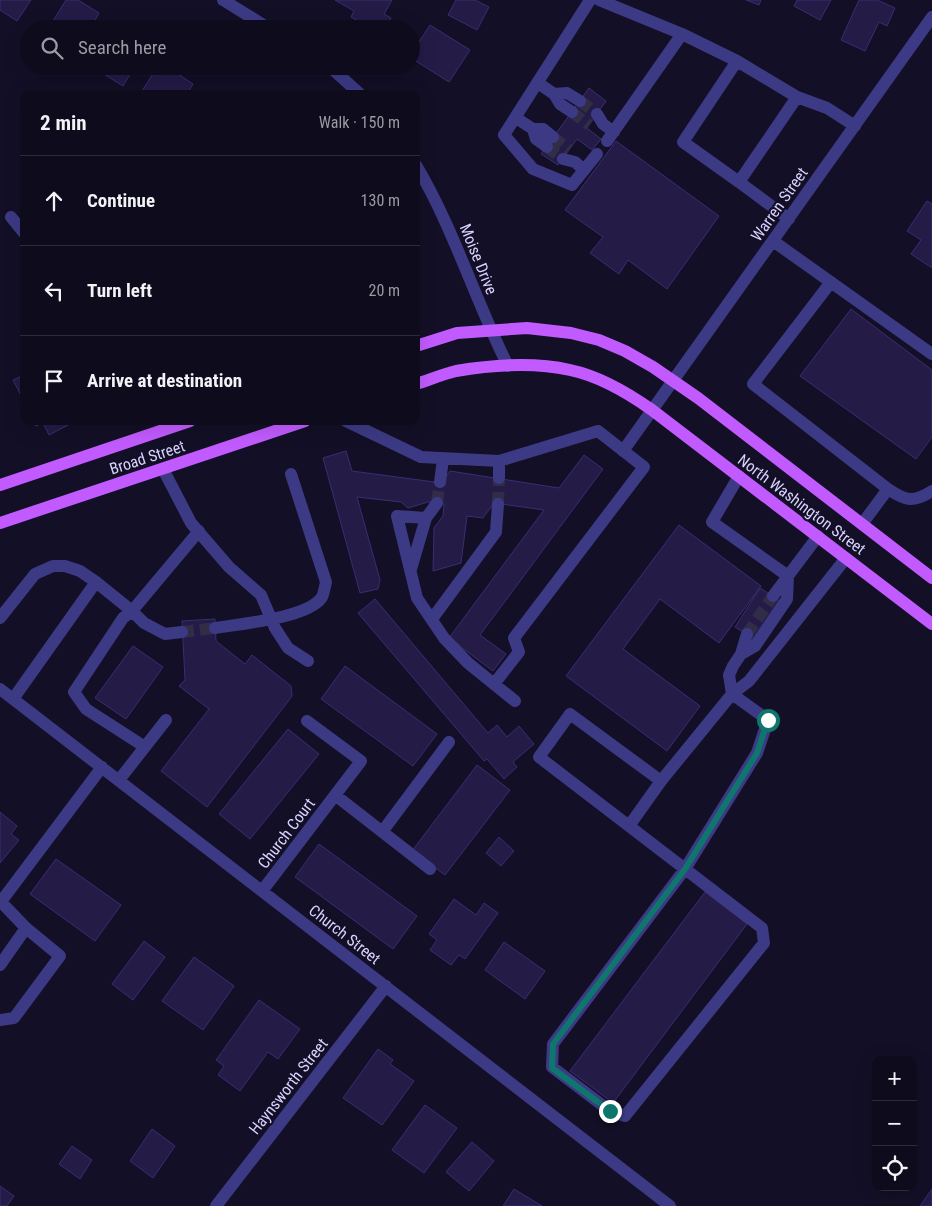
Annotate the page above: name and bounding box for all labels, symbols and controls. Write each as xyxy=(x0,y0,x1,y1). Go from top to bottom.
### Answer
search box xyxy=(20,20,420,75)
icon: search xyxy=(38,34,66,62)
text: Search here xyxy=(78,36,166,59)
text: 2 min xyxy=(40,111,87,135)
text: Walk · 150 m xyxy=(319,113,400,132)
street label: Warren Street xyxy=(747,164,812,245)
icon: ahead xyxy=(40,187,68,215)
text: Continue xyxy=(87,189,155,212)
text: 130 m xyxy=(361,191,400,210)
street label: Moise Drive xyxy=(456,221,501,297)
icon: left xyxy=(40,277,68,305)
text: Turn left xyxy=(87,279,152,302)
text: 20 m xyxy=(368,281,400,300)
icon: arrive xyxy=(40,367,68,395)
text: Arrive at destination xyxy=(87,369,242,392)
street label: Broad Street xyxy=(107,436,188,479)
street label: North Washington Street xyxy=(734,450,869,559)
route start xyxy=(757,709,780,732)
street label: Church Court xyxy=(254,794,319,872)
street label: Church Street xyxy=(305,901,384,968)
street label: Haynsworth Street xyxy=(245,1034,332,1138)
map controls xyxy=(872,1056,917,1191)
button: + xyxy=(872,1056,917,1101)
route end xyxy=(599,1100,622,1123)
button: − xyxy=(872,1101,917,1146)
button: locate xyxy=(872,1146,917,1191)

